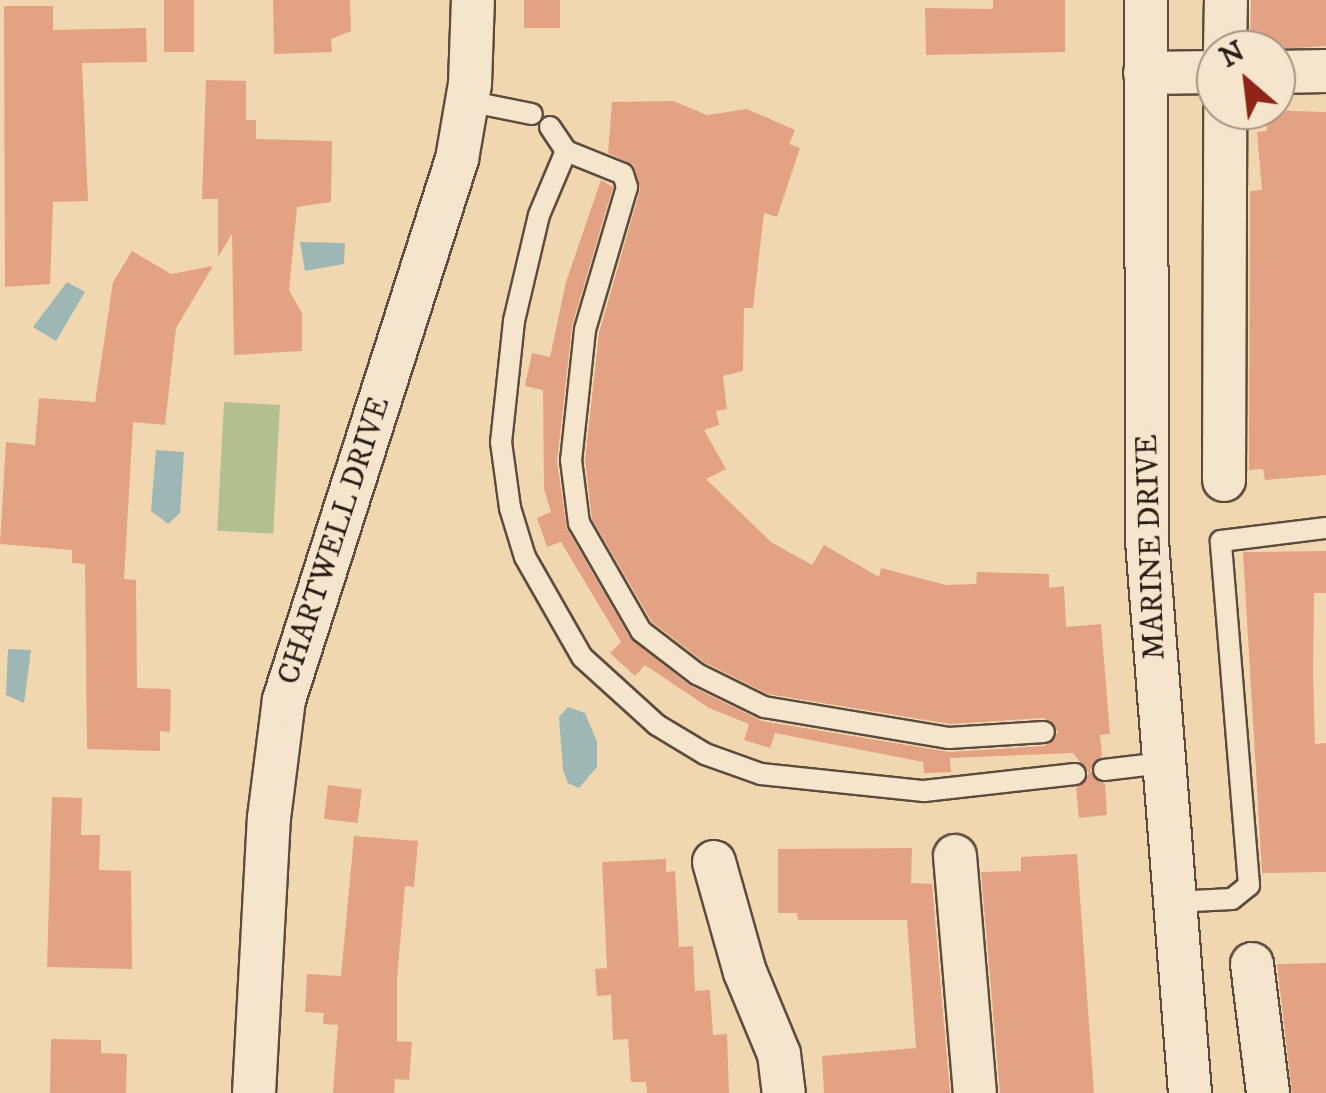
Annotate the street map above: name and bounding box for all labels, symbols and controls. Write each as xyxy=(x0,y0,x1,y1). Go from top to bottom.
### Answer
north arrow xyxy=(1196,30,1296,130)
text: N xyxy=(1214,34,1251,76)
street label: CHARTWELL DRIVE xyxy=(272,393,398,689)
street label: MARINE DRIVE xyxy=(1130,434,1174,660)

